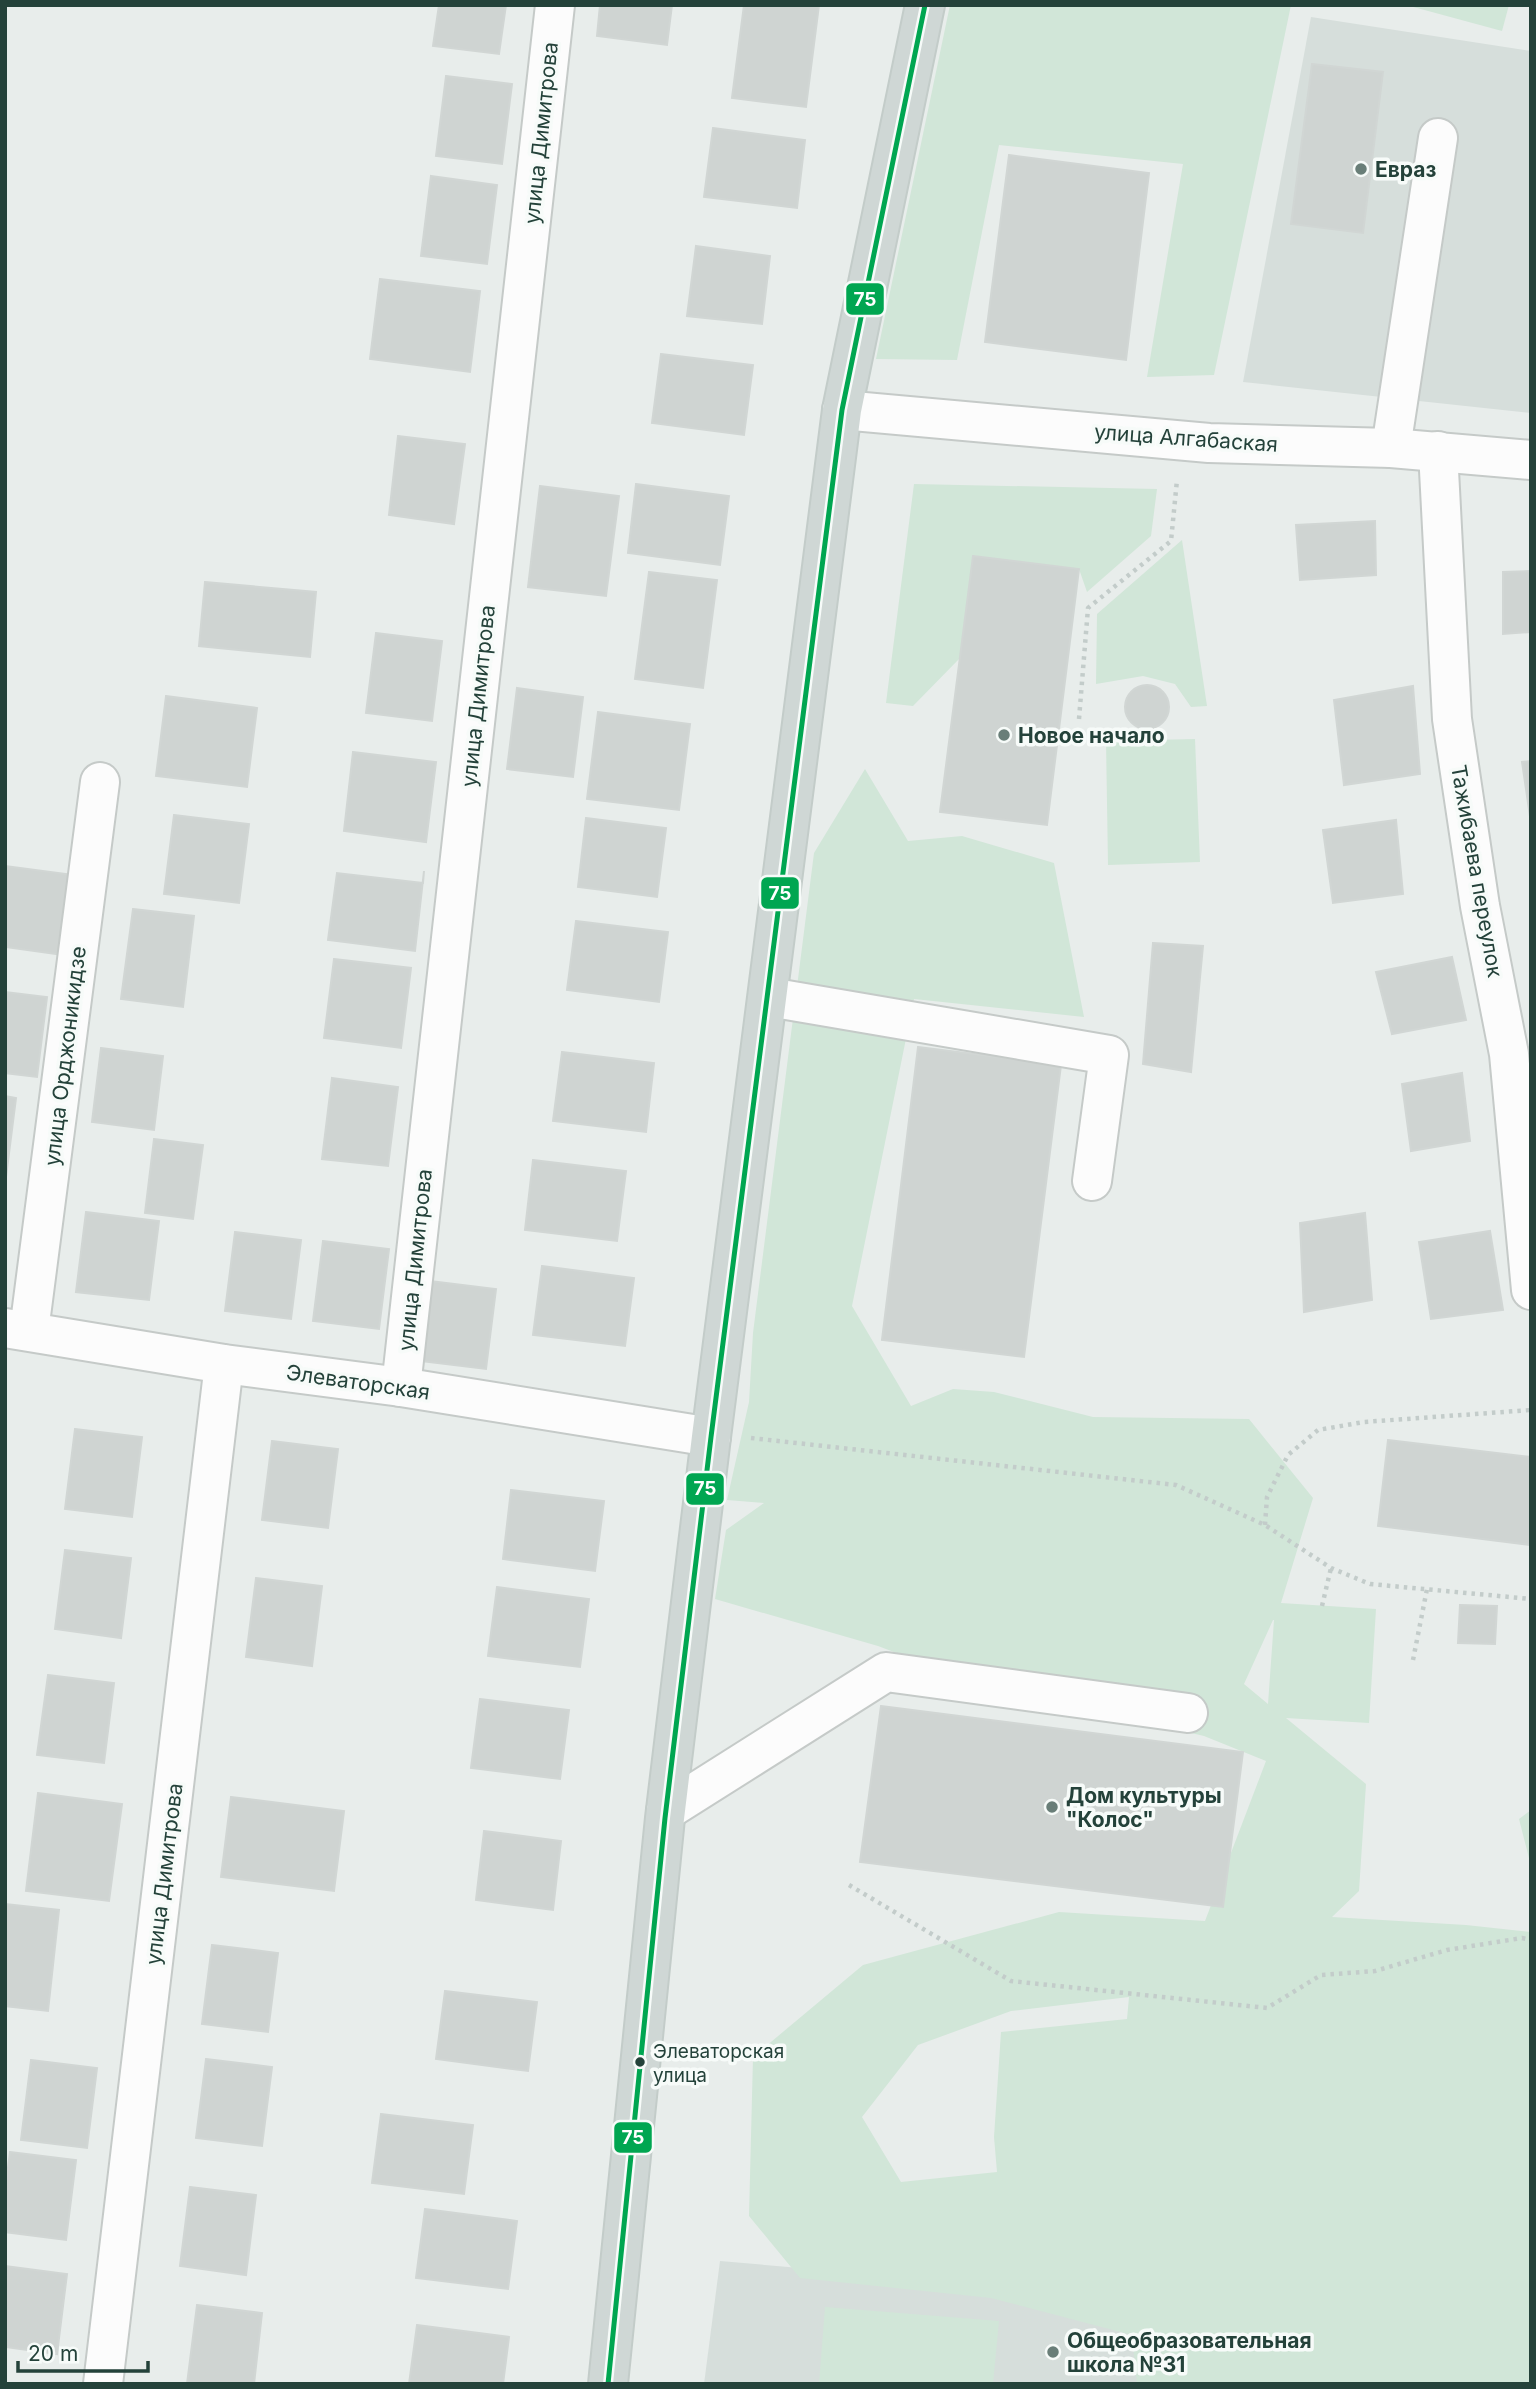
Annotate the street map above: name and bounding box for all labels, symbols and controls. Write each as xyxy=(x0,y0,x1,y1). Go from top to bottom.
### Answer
street label: улица Димитрова xyxy=(519,41,563,225)
place label: Евраз xyxy=(1375,157,1437,182)
marker: Евраз xyxy=(1353,161,1369,177)
line badge: 75 xyxy=(845,282,885,316)
text: 75 xyxy=(853,288,877,311)
street label: улица Алгабаская xyxy=(1093,419,1279,457)
street label: улица Димитрова xyxy=(456,604,500,788)
place label: Новое начало xyxy=(1018,723,1165,748)
marker: Новое начало xyxy=(996,727,1012,743)
street label: Тажибаева переулок xyxy=(1446,763,1508,980)
line badge: 75 xyxy=(760,876,800,910)
text: 75 xyxy=(768,882,792,905)
street label: улица Орджоникидзе xyxy=(39,945,91,1167)
street label: улица Димитрова xyxy=(393,1168,437,1352)
street label: Элеваторская xyxy=(284,1360,432,1404)
line badge: 75 xyxy=(685,1472,725,1506)
text: 75 xyxy=(693,1477,717,1500)
street label: улица Димитрова xyxy=(140,1782,188,1966)
place label: Дом культуры "Колос" xyxy=(1066,1783,1222,1832)
marker: Дом культуры "Колос" xyxy=(1044,1799,1060,1815)
place label: Элеваторская улица xyxy=(653,2040,784,2087)
marker: Элеваторская улица xyxy=(633,2055,647,2069)
line badge: 75 xyxy=(613,2121,653,2154)
text: 75 xyxy=(621,2126,645,2149)
place label: Общеобразовательная школа №31 xyxy=(1067,2328,1312,2377)
scale bar xyxy=(18,2330,147,2374)
text: 20 m xyxy=(28,2341,78,2366)
marker: Общеобразовательная школа №31 xyxy=(1045,2344,1061,2360)

